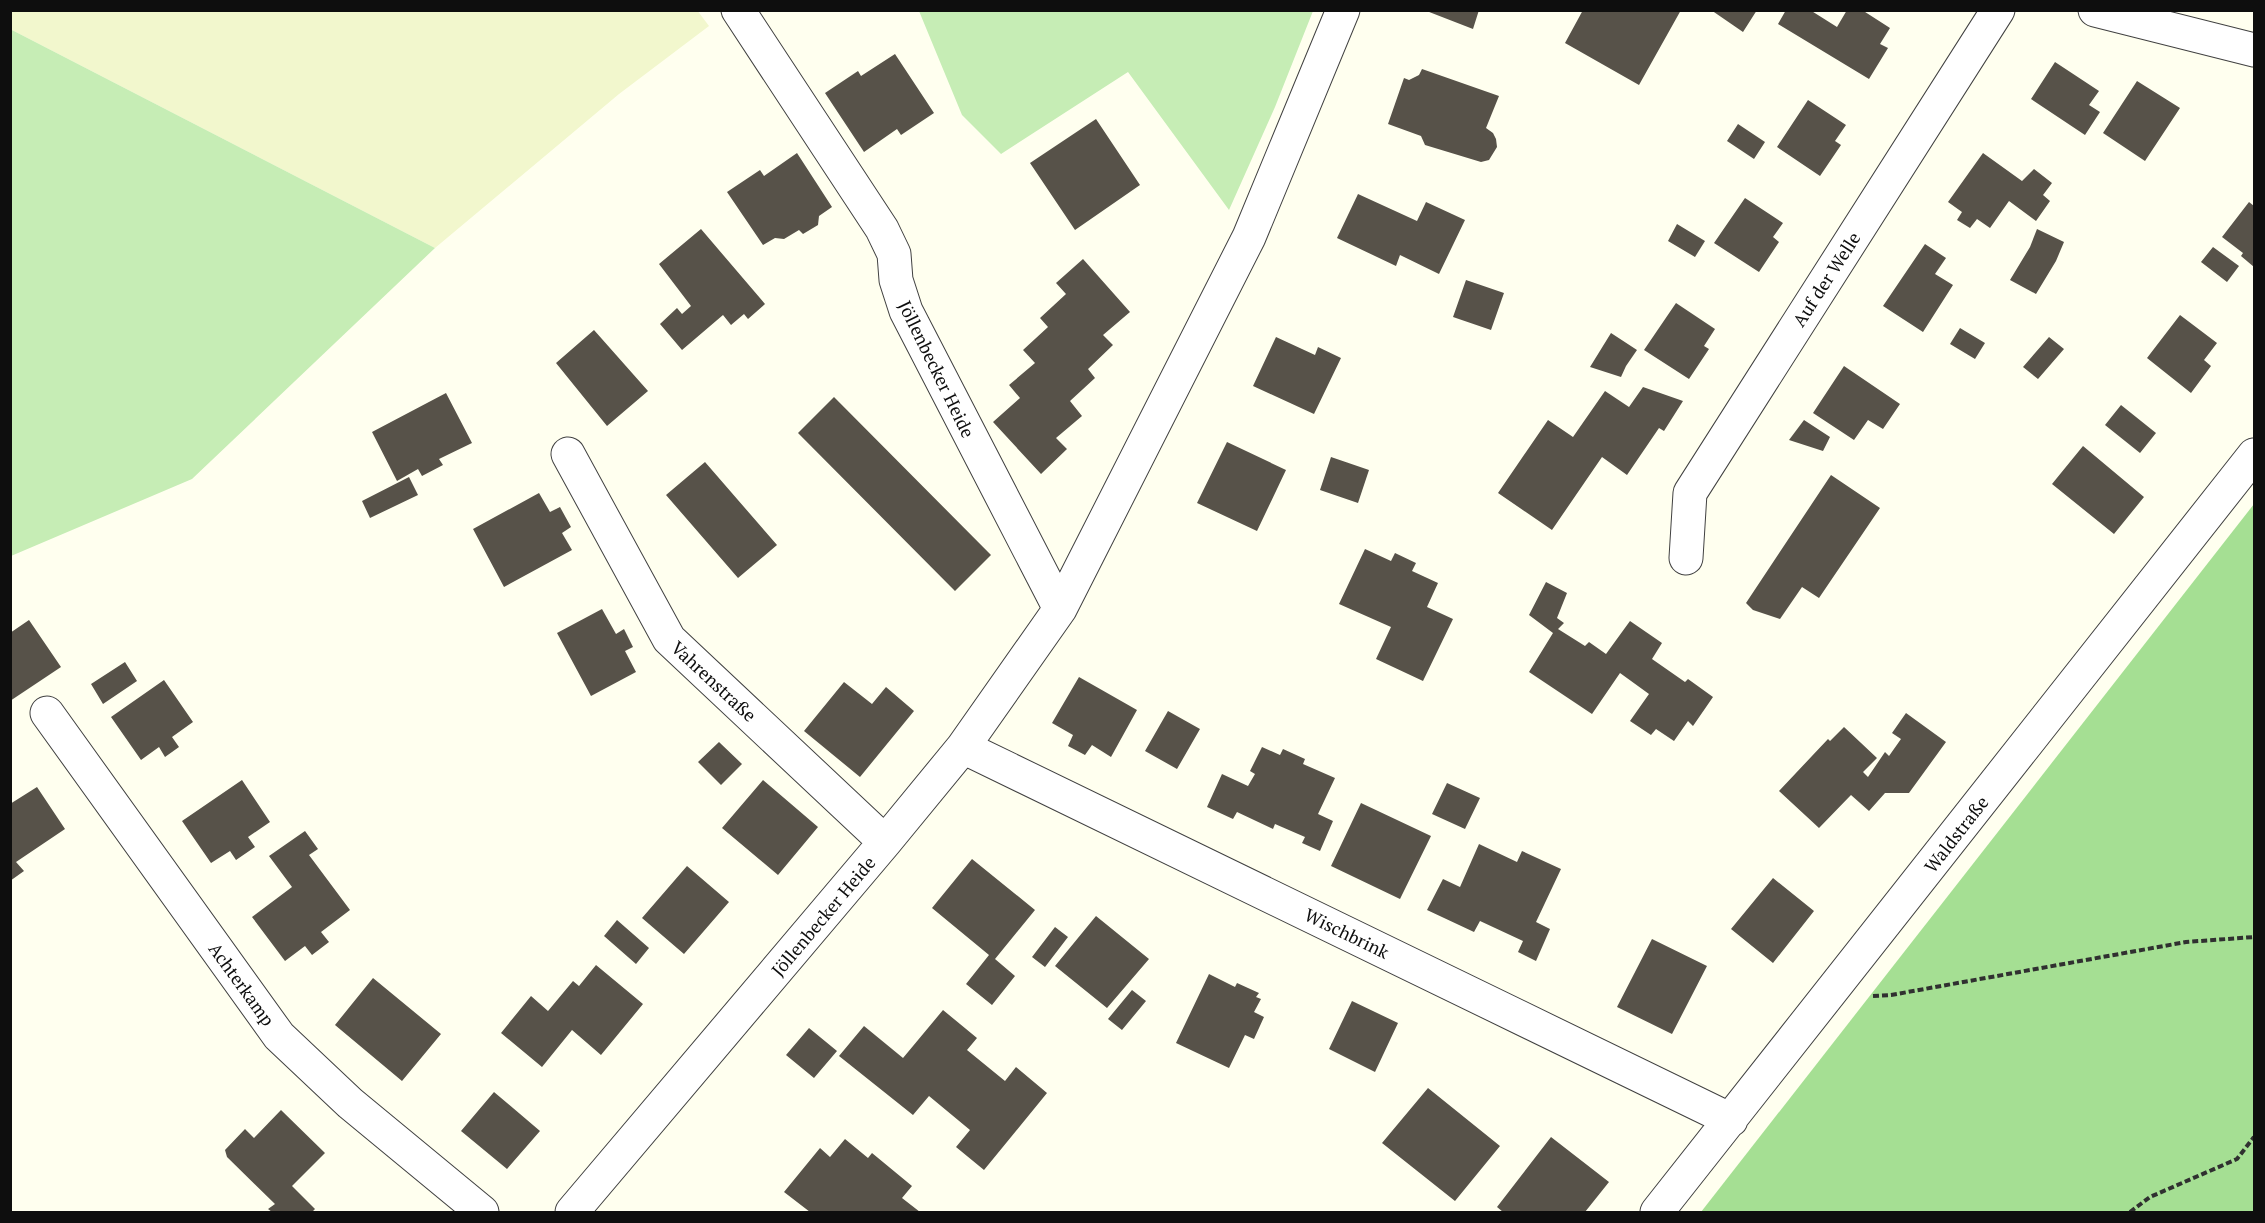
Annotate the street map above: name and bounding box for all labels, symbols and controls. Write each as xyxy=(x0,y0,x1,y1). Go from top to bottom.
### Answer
street label: Auf der Welle xyxy=(1787,227,1865,331)
street label: Jöllenbecker Heide xyxy=(893,296,981,442)
street label: Vahrenstraße xyxy=(666,635,762,727)
street label: Waldstraße xyxy=(1918,791,1994,877)
street label: Jöllenbecker Heide xyxy=(766,851,880,981)
street label: Wischbrink xyxy=(1301,902,1394,964)
street label: Achterkamp xyxy=(204,938,280,1030)

